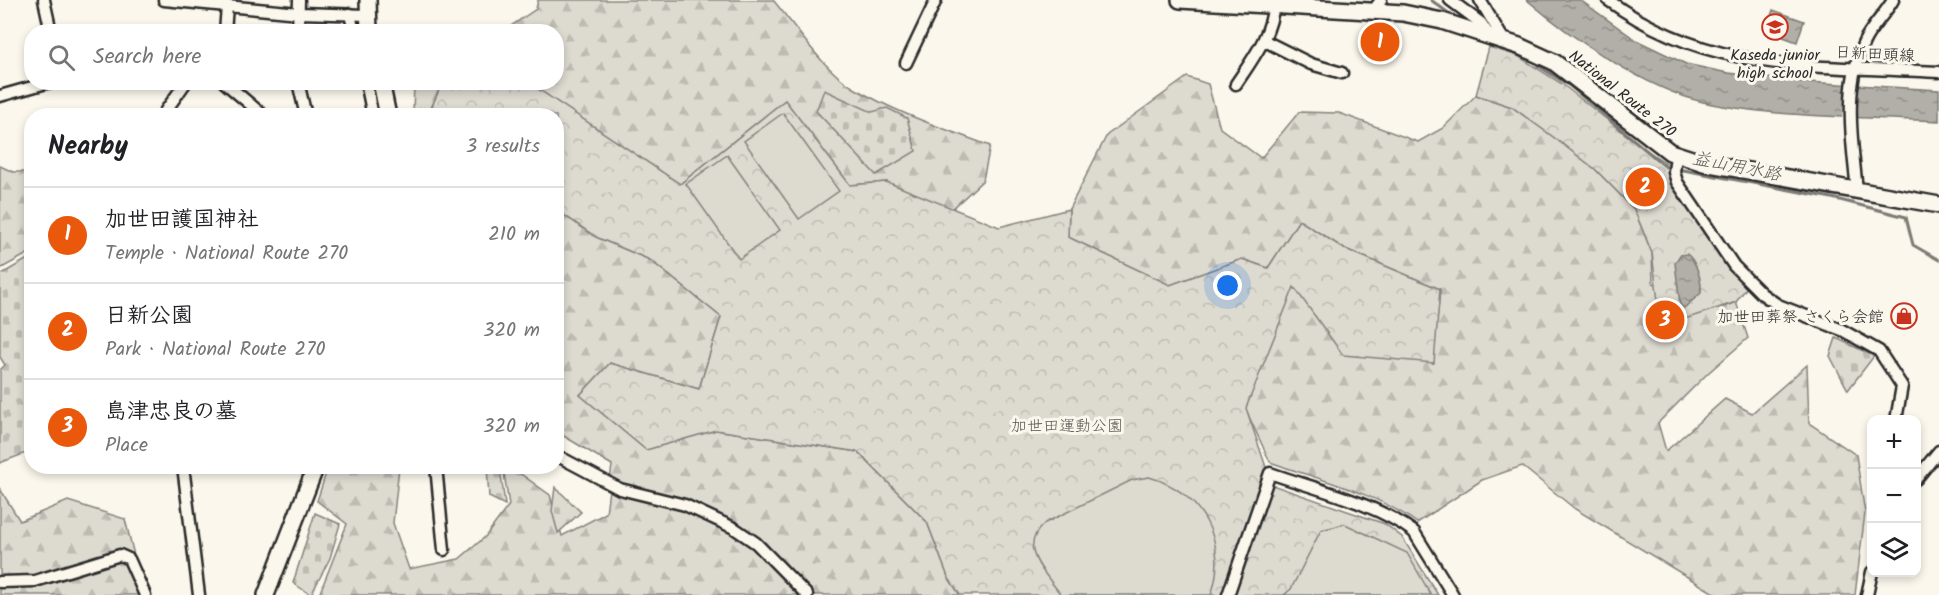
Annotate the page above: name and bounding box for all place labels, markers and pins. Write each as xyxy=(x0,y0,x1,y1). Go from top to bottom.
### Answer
school or university icon: Kaseda junior high school xyxy=(1760,12,1790,42)
pin: 1 xyxy=(1360,20,1400,64)
place label: Kaseda junior high school xyxy=(1730,43,1821,86)
pin: 2 xyxy=(1626,164,1664,210)
pin: 3 xyxy=(1646,298,1684,342)
shop icon: 加世田葬祭 さくら会館 xyxy=(1889,301,1919,331)
place label: 加世田葬祭 さくら会館 xyxy=(1718,305,1884,330)

